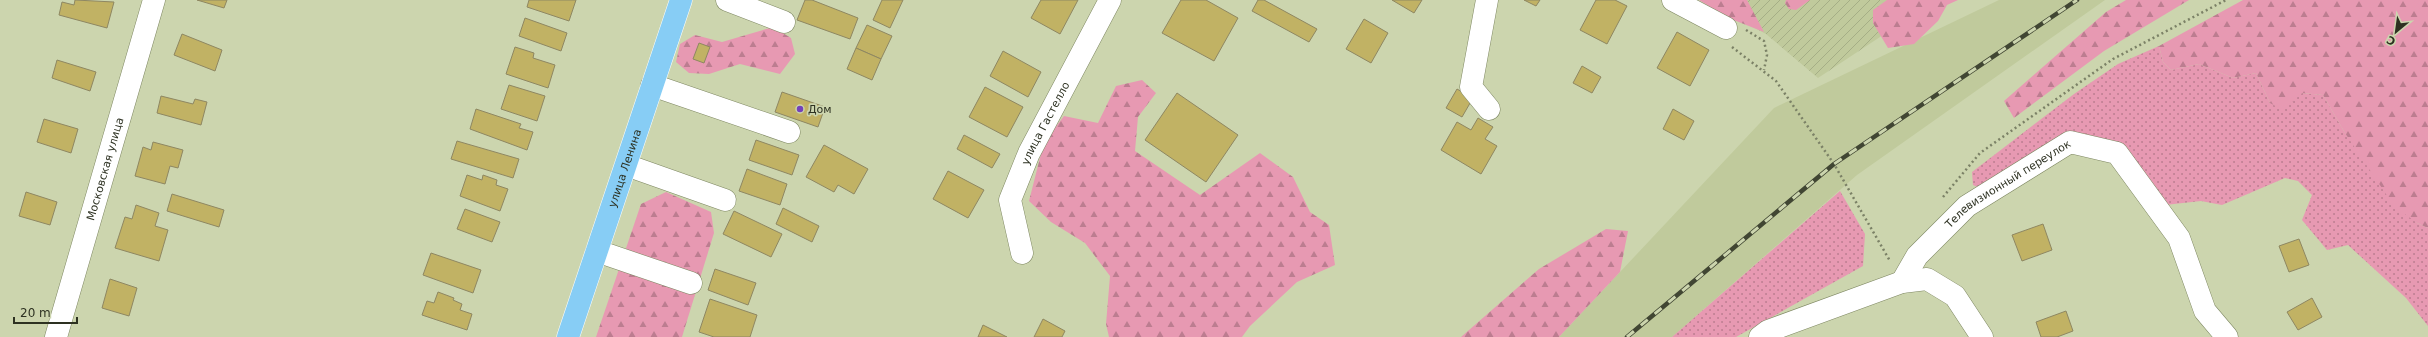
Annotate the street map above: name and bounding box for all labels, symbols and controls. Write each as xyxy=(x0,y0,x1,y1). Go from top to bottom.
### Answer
north arrow xyxy=(2376,12,2416,52)
text: С xyxy=(2385,33,2398,48)
street label: улица Гастелло xyxy=(1018,79,1072,167)
place label: Дом xyxy=(808,103,832,116)
marker: Дом xyxy=(795,104,805,114)
street label: Московская улица xyxy=(84,116,126,222)
street label: улица Ленина xyxy=(605,127,644,209)
street label: Телевизионный переулок xyxy=(1942,137,2073,231)
scale bar xyxy=(14,299,77,325)
text: 20 m xyxy=(20,306,51,320)

